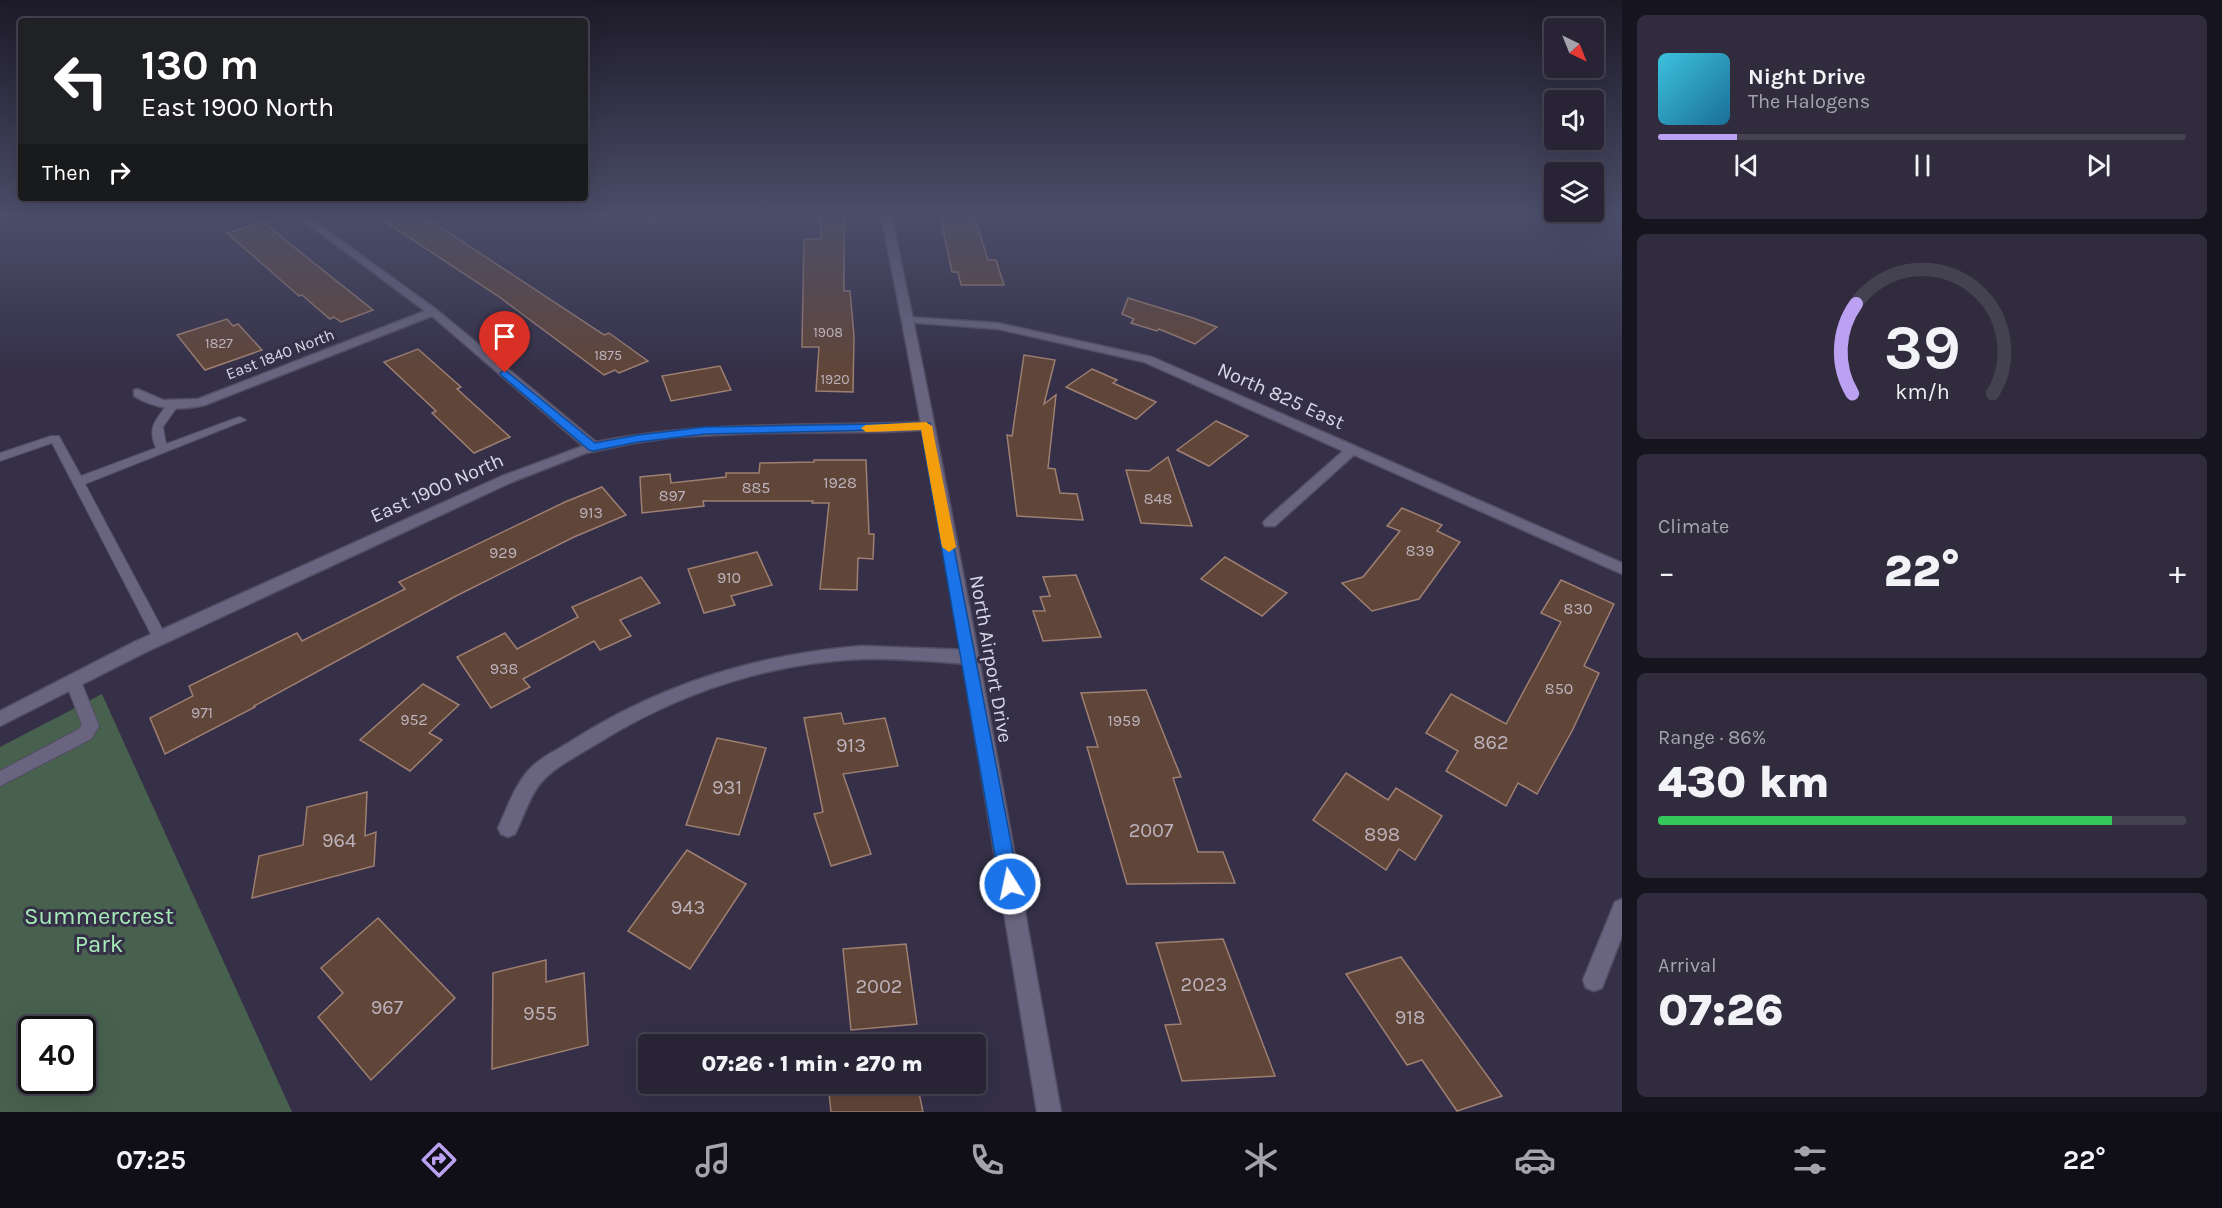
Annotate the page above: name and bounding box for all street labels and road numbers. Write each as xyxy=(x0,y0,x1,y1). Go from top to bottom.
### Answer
street label: East 1840 North xyxy=(223,325,337,383)
street label: North 825 East xyxy=(1214,358,1348,434)
street label: East 1900 North xyxy=(367,448,507,528)
street label: North Airport Drive xyxy=(965,573,1017,745)

